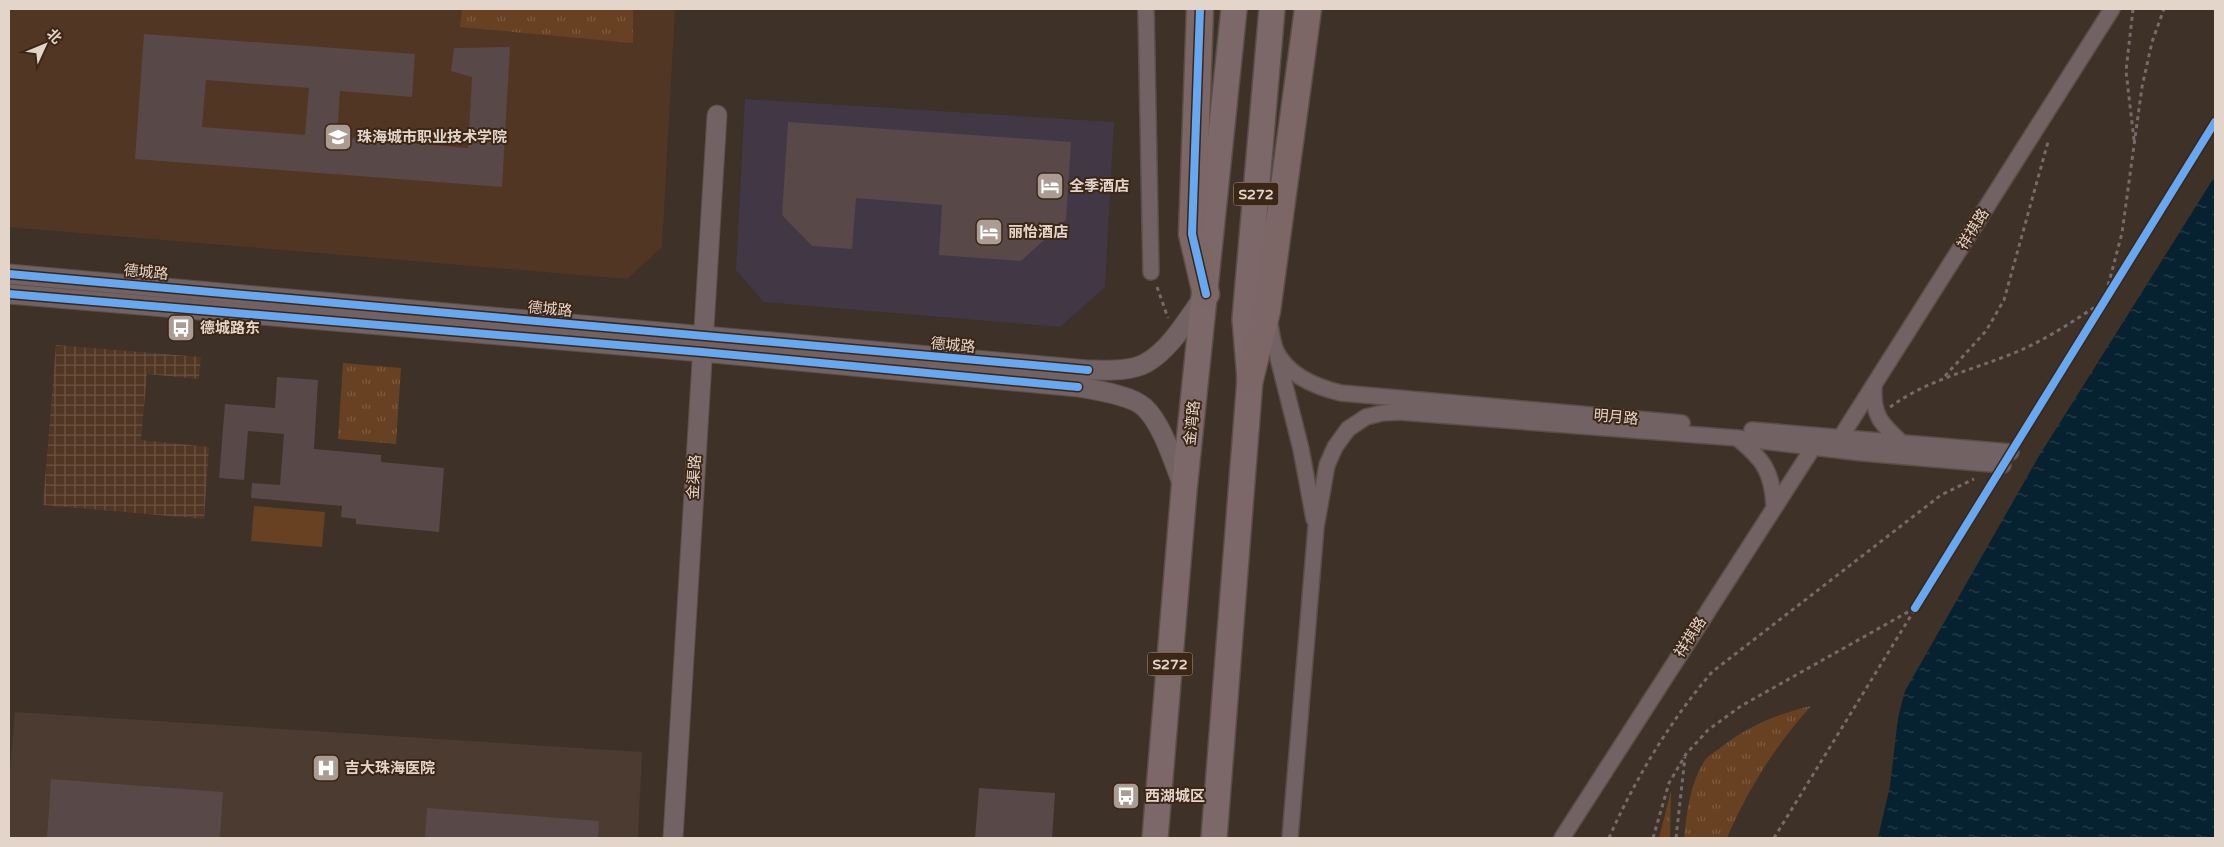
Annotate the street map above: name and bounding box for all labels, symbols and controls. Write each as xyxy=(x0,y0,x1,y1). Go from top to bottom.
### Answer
north arrow xyxy=(20,20,70,70)
text: 北 xyxy=(43,25,65,47)
school or university icon: 珠海城市职业技术学院 xyxy=(323,122,353,152)
place label: 珠海城市职业技术学院 xyxy=(357,128,507,146)
hotel icon: 全季酒店 xyxy=(1035,171,1065,201)
place label: 全季酒店 xyxy=(1069,177,1129,195)
road number: S272 xyxy=(1234,182,1278,205)
street label: 祥祺路 xyxy=(1953,205,1993,253)
hotel icon: 丽怡酒店 xyxy=(974,217,1004,247)
place label: 丽怡酒店 xyxy=(1008,223,1068,241)
street label: 德城路 xyxy=(123,261,169,283)
street label: 德城路 xyxy=(527,298,573,320)
bus stop icon: 德城路东 xyxy=(166,313,196,343)
place label: 德城路东 xyxy=(200,319,260,337)
street label: 德城路 xyxy=(930,334,976,356)
street label: 金湾路 xyxy=(1181,400,1203,446)
street label: 明月路 xyxy=(1593,406,1639,428)
street label: 金渠路 xyxy=(684,454,704,500)
street label: 祥祺路 xyxy=(1670,613,1710,661)
road number: S272 xyxy=(1148,652,1192,676)
hospital icon: 吉大珠海医院 xyxy=(311,753,341,783)
place label: 吉大珠海医院 xyxy=(345,759,435,777)
bus stop icon: 西湖城区 xyxy=(1111,781,1141,811)
place label: 西湖城区 xyxy=(1145,787,1205,805)

